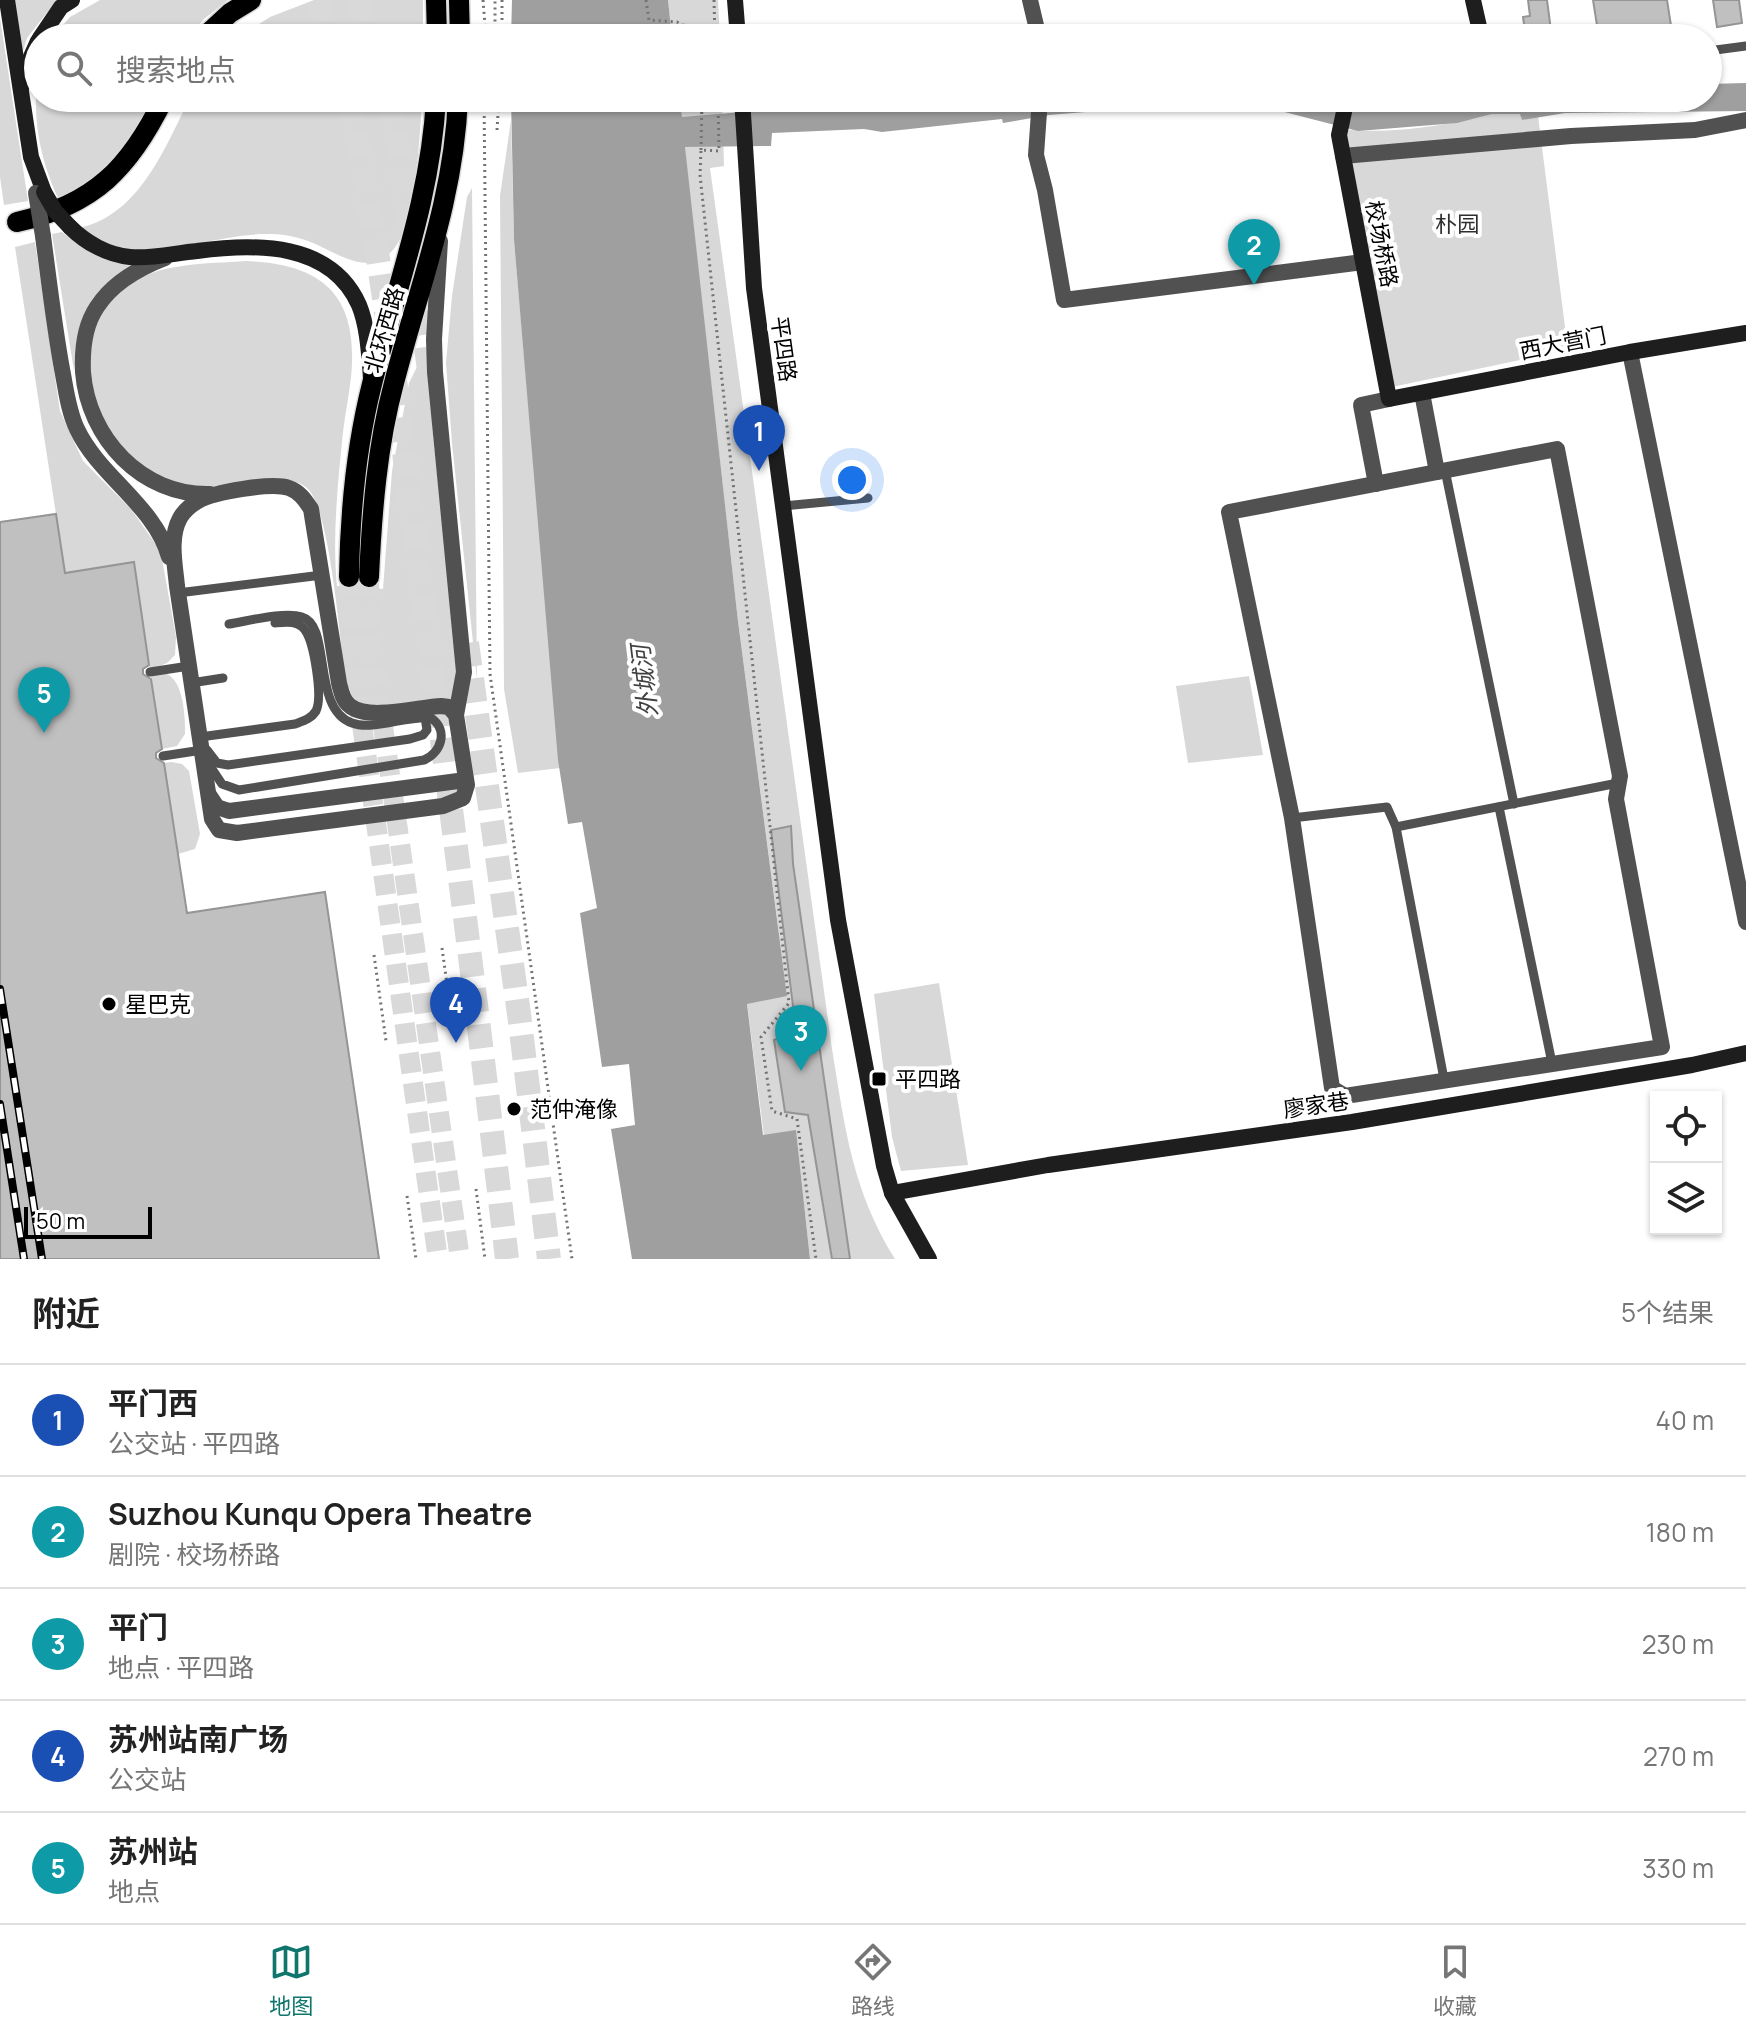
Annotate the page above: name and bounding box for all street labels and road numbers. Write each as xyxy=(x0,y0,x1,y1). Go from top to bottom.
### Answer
street label: 校场桥路 xyxy=(1359,198,1405,290)
street label: 北环西路 xyxy=(357,284,411,376)
street label: 平四路 xyxy=(765,314,803,384)
street label: 西大营门 xyxy=(1517,320,1609,366)
street label: 廖家巷 xyxy=(1281,1086,1351,1124)

